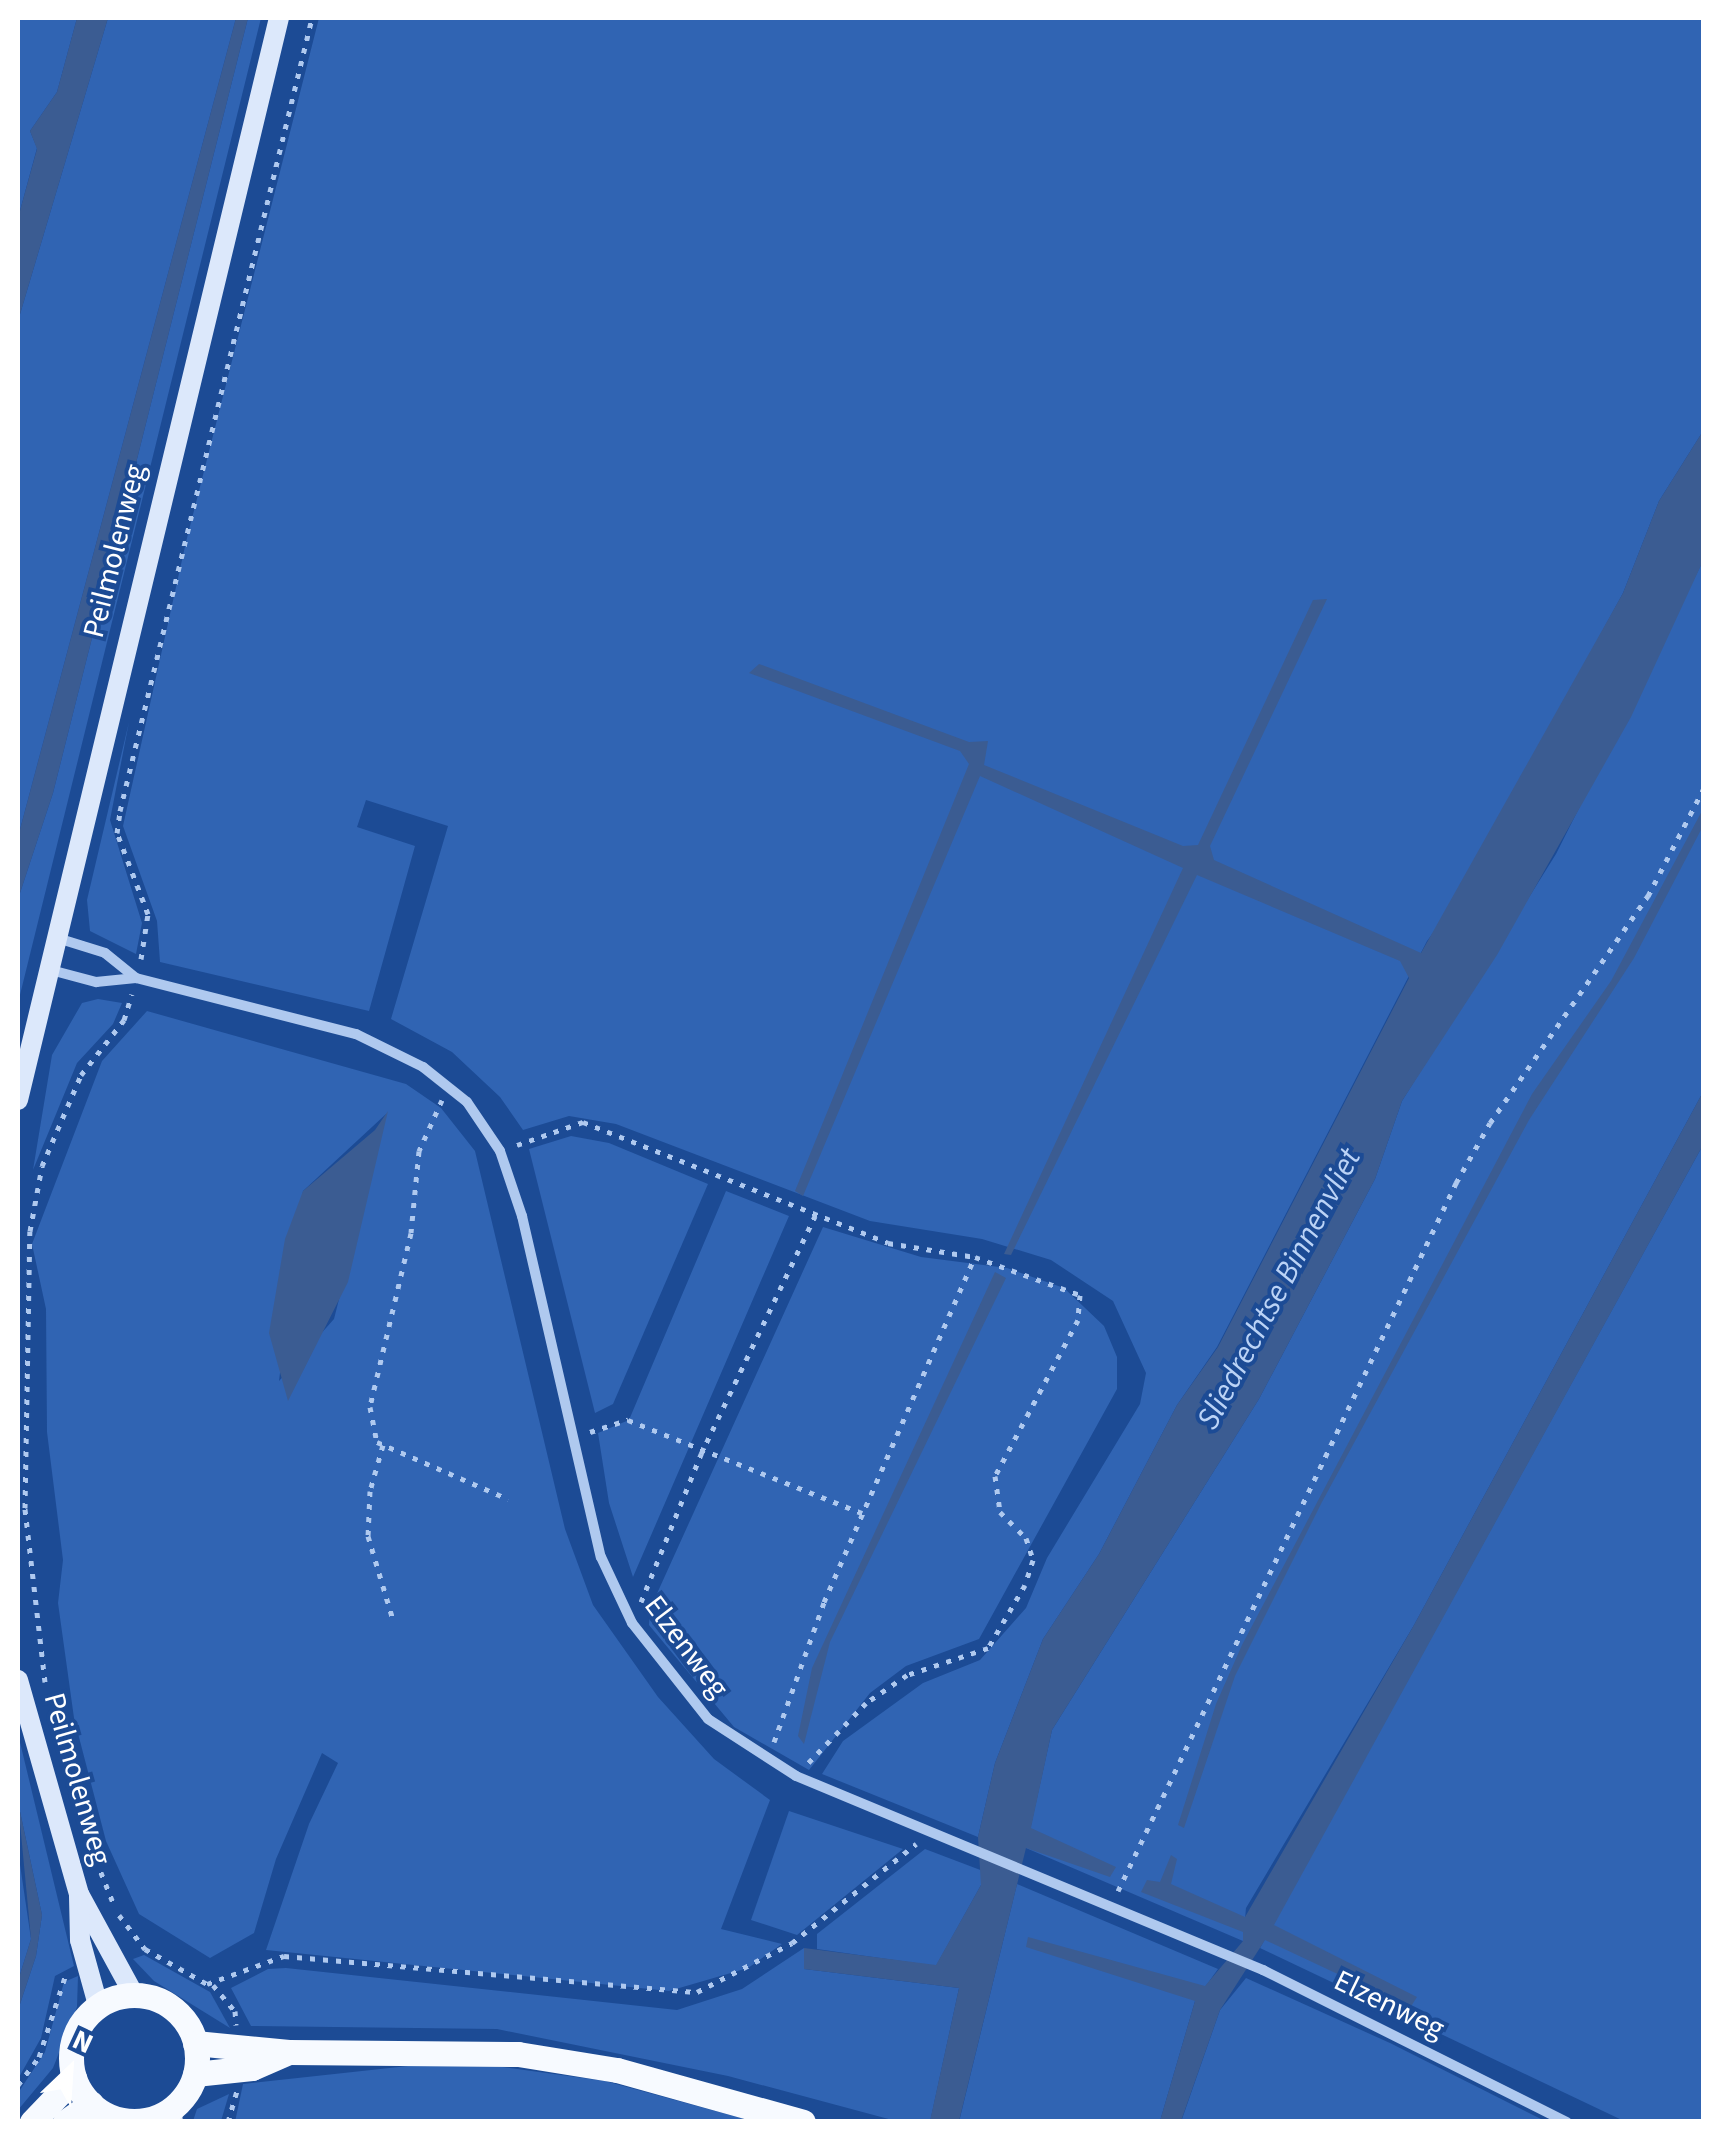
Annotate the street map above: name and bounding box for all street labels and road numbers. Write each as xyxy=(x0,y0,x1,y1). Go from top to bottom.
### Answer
street label: Peilmolenweg xyxy=(76,461,154,641)
street label: Elzenweg xyxy=(636,1589,736,1705)
street label: Peilmolenweg xyxy=(35,1689,119,1869)
street label: Elzenweg xyxy=(1328,1963,1450,2047)

